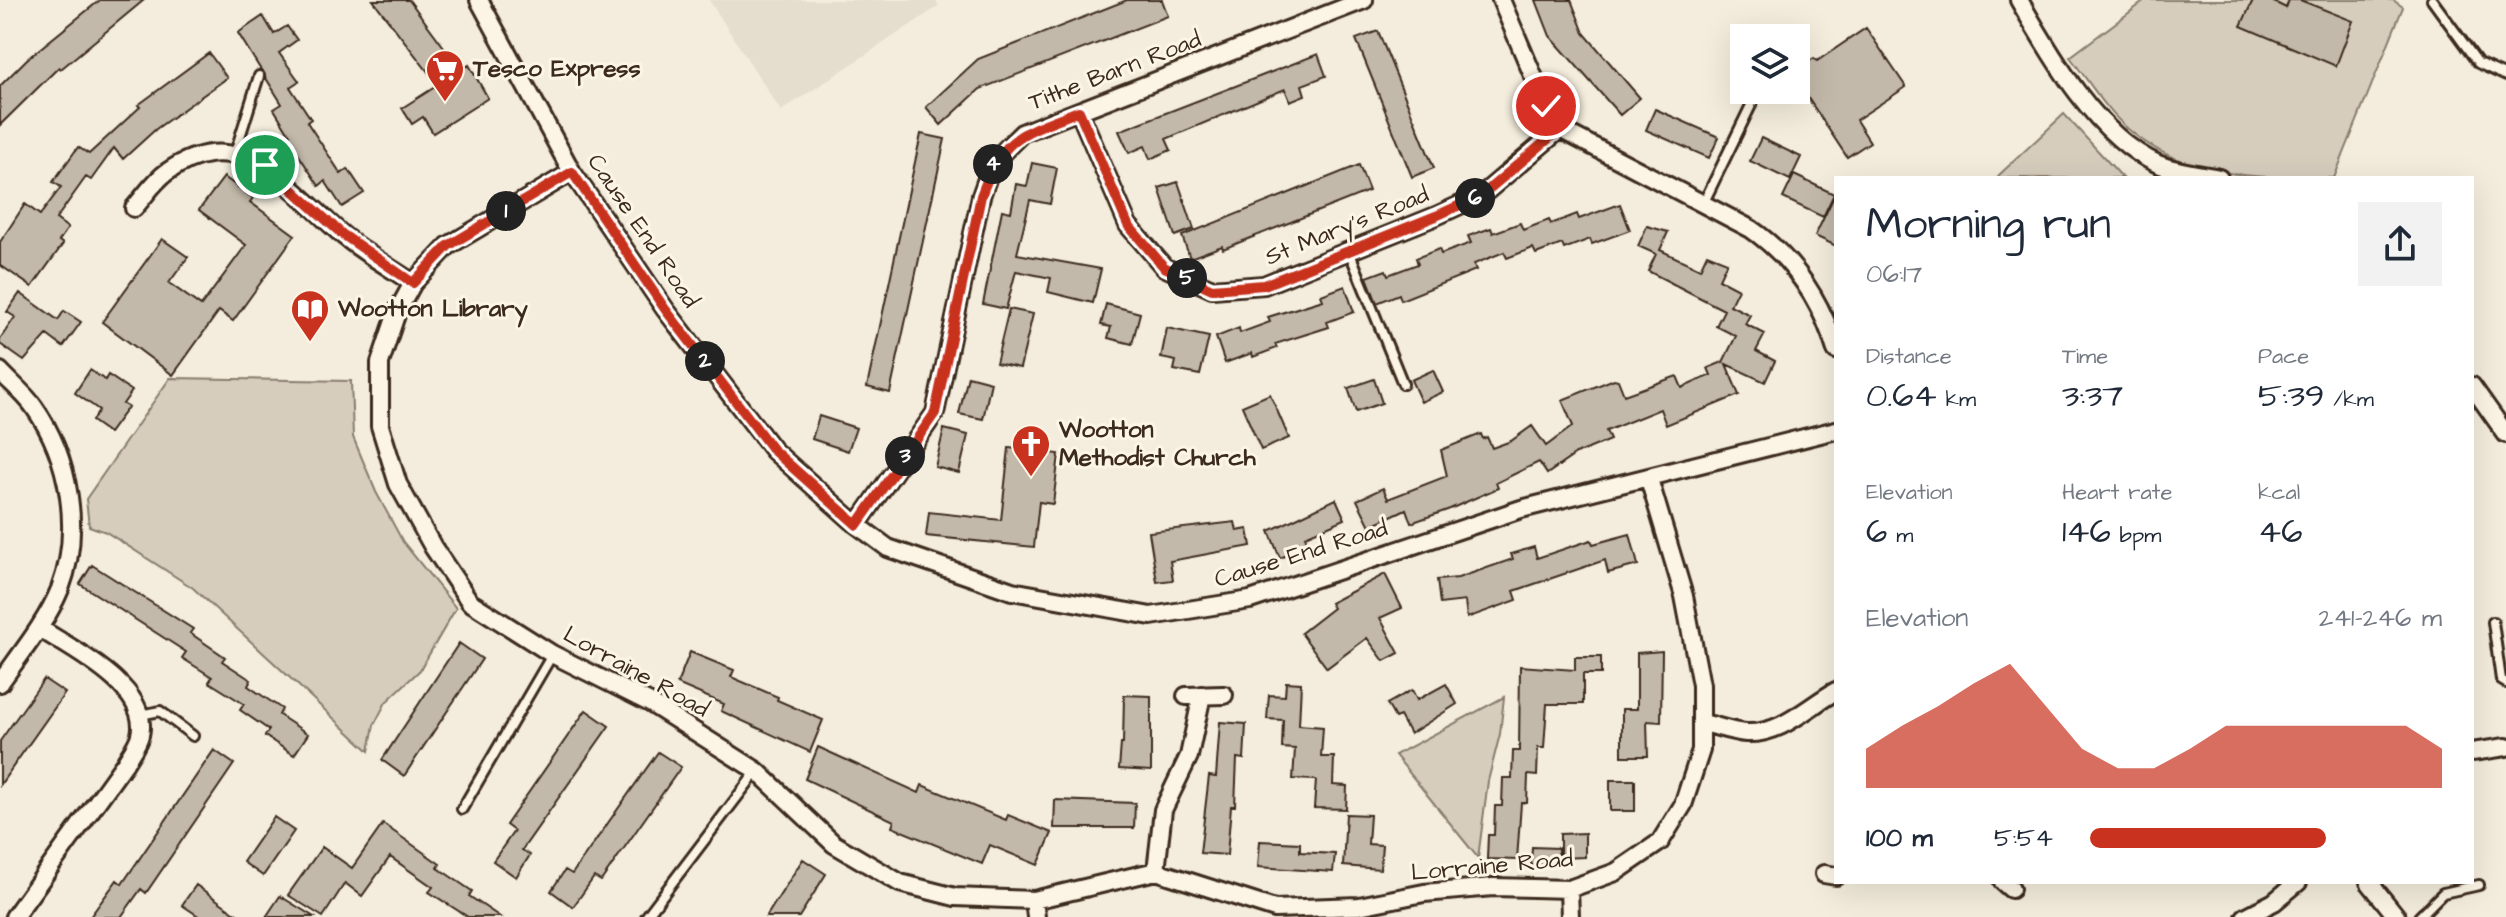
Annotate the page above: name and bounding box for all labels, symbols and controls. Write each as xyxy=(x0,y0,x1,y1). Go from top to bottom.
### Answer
street label: Tithe Barn Road xyxy=(1024,23,1206,119)
map controls xyxy=(1730,24,1810,104)
button: layers xyxy=(1730,24,1810,104)
supermarket icon: Tesco Express xyxy=(424,48,466,103)
place label: Tesco Express xyxy=(472,52,640,86)
pin xyxy=(1512,72,1580,140)
icon: check xyxy=(1524,84,1568,128)
pin xyxy=(231,131,299,199)
icon: arrive xyxy=(243,143,287,187)
pin: 4 xyxy=(973,144,1013,184)
street label: Cause End Road xyxy=(579,147,707,315)
text: 4 xyxy=(986,148,1000,179)
street label: St Mary's Road xyxy=(1260,178,1434,275)
pin: 6 xyxy=(1455,178,1495,218)
text: 6 xyxy=(1468,182,1482,213)
pin: 1 xyxy=(486,191,526,231)
text: 1 xyxy=(505,195,507,226)
text: Morning run xyxy=(1866,195,2111,256)
button: share xyxy=(2358,202,2442,286)
text: 06:17 xyxy=(1866,256,1922,292)
pin: 5 xyxy=(1167,258,1207,298)
text: 5 xyxy=(1179,262,1195,293)
library icon: Wootton Library xyxy=(289,288,331,343)
place label: Wootton Library xyxy=(337,292,529,328)
pin: 2 xyxy=(685,341,725,381)
text: Distance xyxy=(1866,341,1952,372)
text: Time xyxy=(2062,341,2108,372)
text: Pace xyxy=(2258,341,2309,372)
text: 2 xyxy=(699,345,711,376)
text: 0.64 xyxy=(1866,372,1937,420)
text: 3:37 xyxy=(2062,372,2123,420)
text: 5:39 xyxy=(2258,372,2324,420)
text: km xyxy=(1937,384,1976,415)
text: /km xyxy=(2324,384,2374,415)
place label: Wootton Methodist Church xyxy=(1058,413,1257,475)
church icon: Wootton Methodist Church xyxy=(1010,423,1052,478)
pin: 3 xyxy=(885,436,925,476)
text: 3 xyxy=(899,440,911,471)
text: Elevation xyxy=(1866,477,1953,508)
text: Heart rate xyxy=(2062,477,2172,508)
text: kcal xyxy=(2258,477,2300,508)
text: 6 xyxy=(1866,508,1887,556)
text: 146 xyxy=(2062,508,2111,556)
text: 46 xyxy=(2258,508,2302,556)
street label: Cause End Road xyxy=(1210,512,1392,596)
text: m xyxy=(1887,520,1913,551)
text: bpm xyxy=(2111,520,2161,551)
text: Elevation xyxy=(1866,600,1968,636)
text: 241–246 m xyxy=(2319,600,2442,636)
street label: Lorraine Road xyxy=(557,618,715,726)
text: 100 m xyxy=(1866,820,1933,856)
text: 5:54 xyxy=(1994,820,2053,856)
street label: Lorraine Road xyxy=(1410,842,1574,890)

